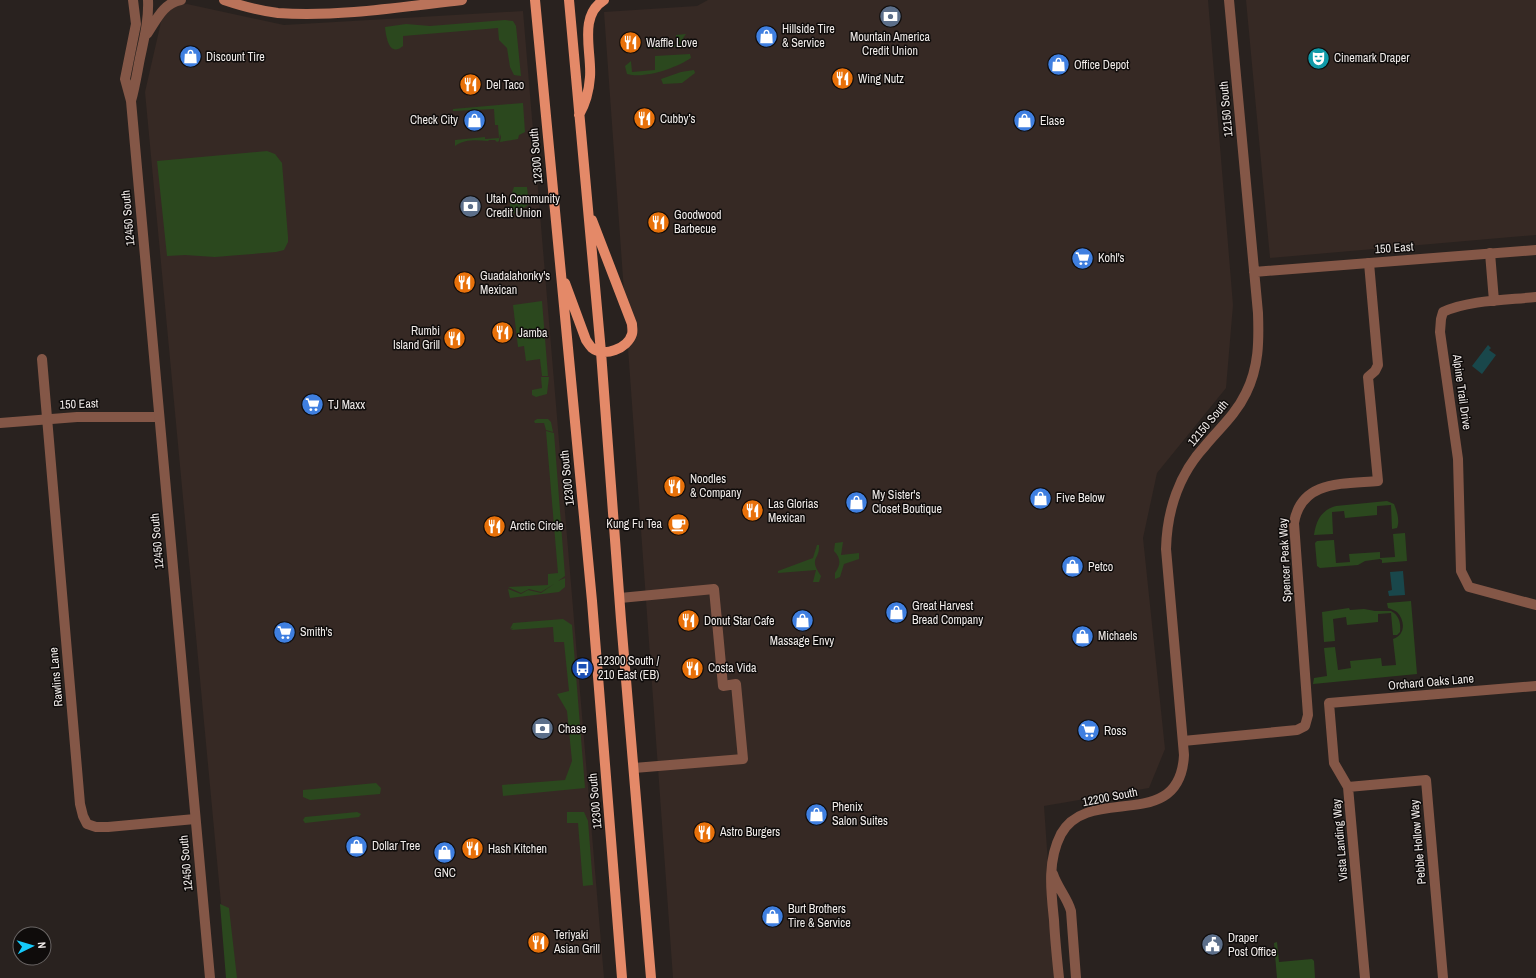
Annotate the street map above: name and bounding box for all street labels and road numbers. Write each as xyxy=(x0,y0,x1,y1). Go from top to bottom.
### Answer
street label: 12150 South xyxy=(1216,81,1236,137)
street label: 12300 South xyxy=(526,128,546,184)
street label: 12450 South xyxy=(118,190,138,246)
street label: 150 East xyxy=(1374,239,1414,257)
street label: Alpine Trail Drive xyxy=(1449,352,1475,431)
street label: 150 East xyxy=(59,395,99,413)
street label: 12150 South xyxy=(1184,396,1232,450)
street label: 12300 South xyxy=(556,449,578,507)
street label: 12450 South xyxy=(147,513,167,569)
street label: Spencer Peak Way xyxy=(1275,518,1295,602)
street label: Rawlins Lane xyxy=(45,647,67,707)
street label: Orchard Oaks Lane xyxy=(1388,670,1474,694)
street label: 12300 South xyxy=(585,773,605,829)
street label: 12200 South xyxy=(1081,784,1139,810)
street label: Vista Landing Way xyxy=(1328,798,1352,882)
street label: Pebble Hollow Way xyxy=(1406,799,1430,885)
street label: 12450 South xyxy=(176,835,196,891)

